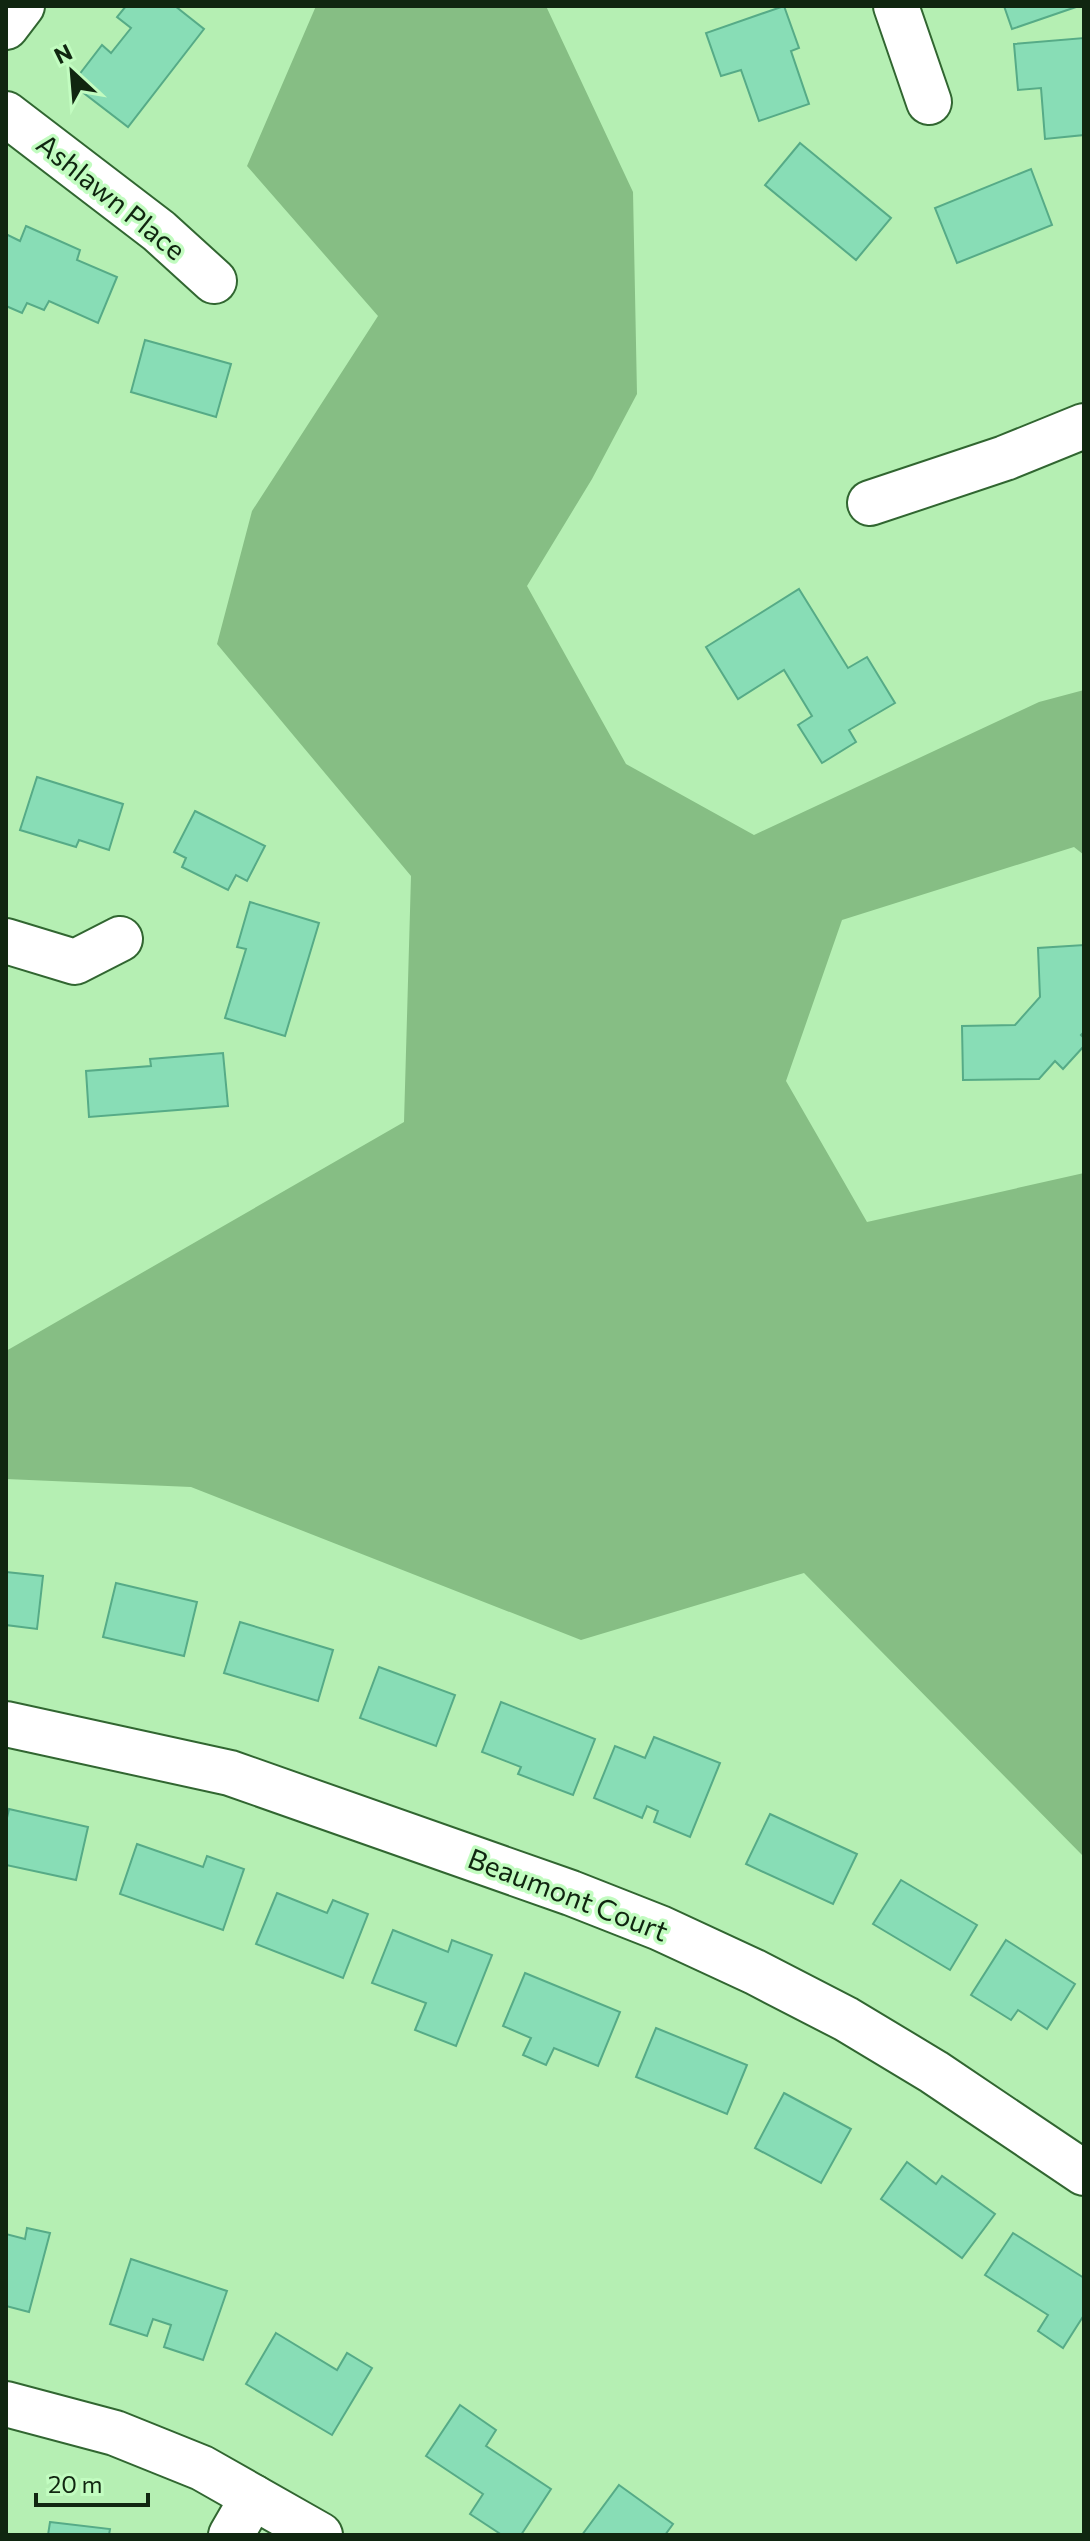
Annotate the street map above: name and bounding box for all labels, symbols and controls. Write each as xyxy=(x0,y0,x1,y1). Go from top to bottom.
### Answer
north arrow xyxy=(32,32,112,112)
text: N xyxy=(50,38,76,69)
street label: Ashlawn Place xyxy=(30,126,193,266)
street label: Beaumont Court xyxy=(464,1840,673,1948)
scale bar xyxy=(36,2457,148,2507)
text: 20 m xyxy=(48,2469,102,2498)

